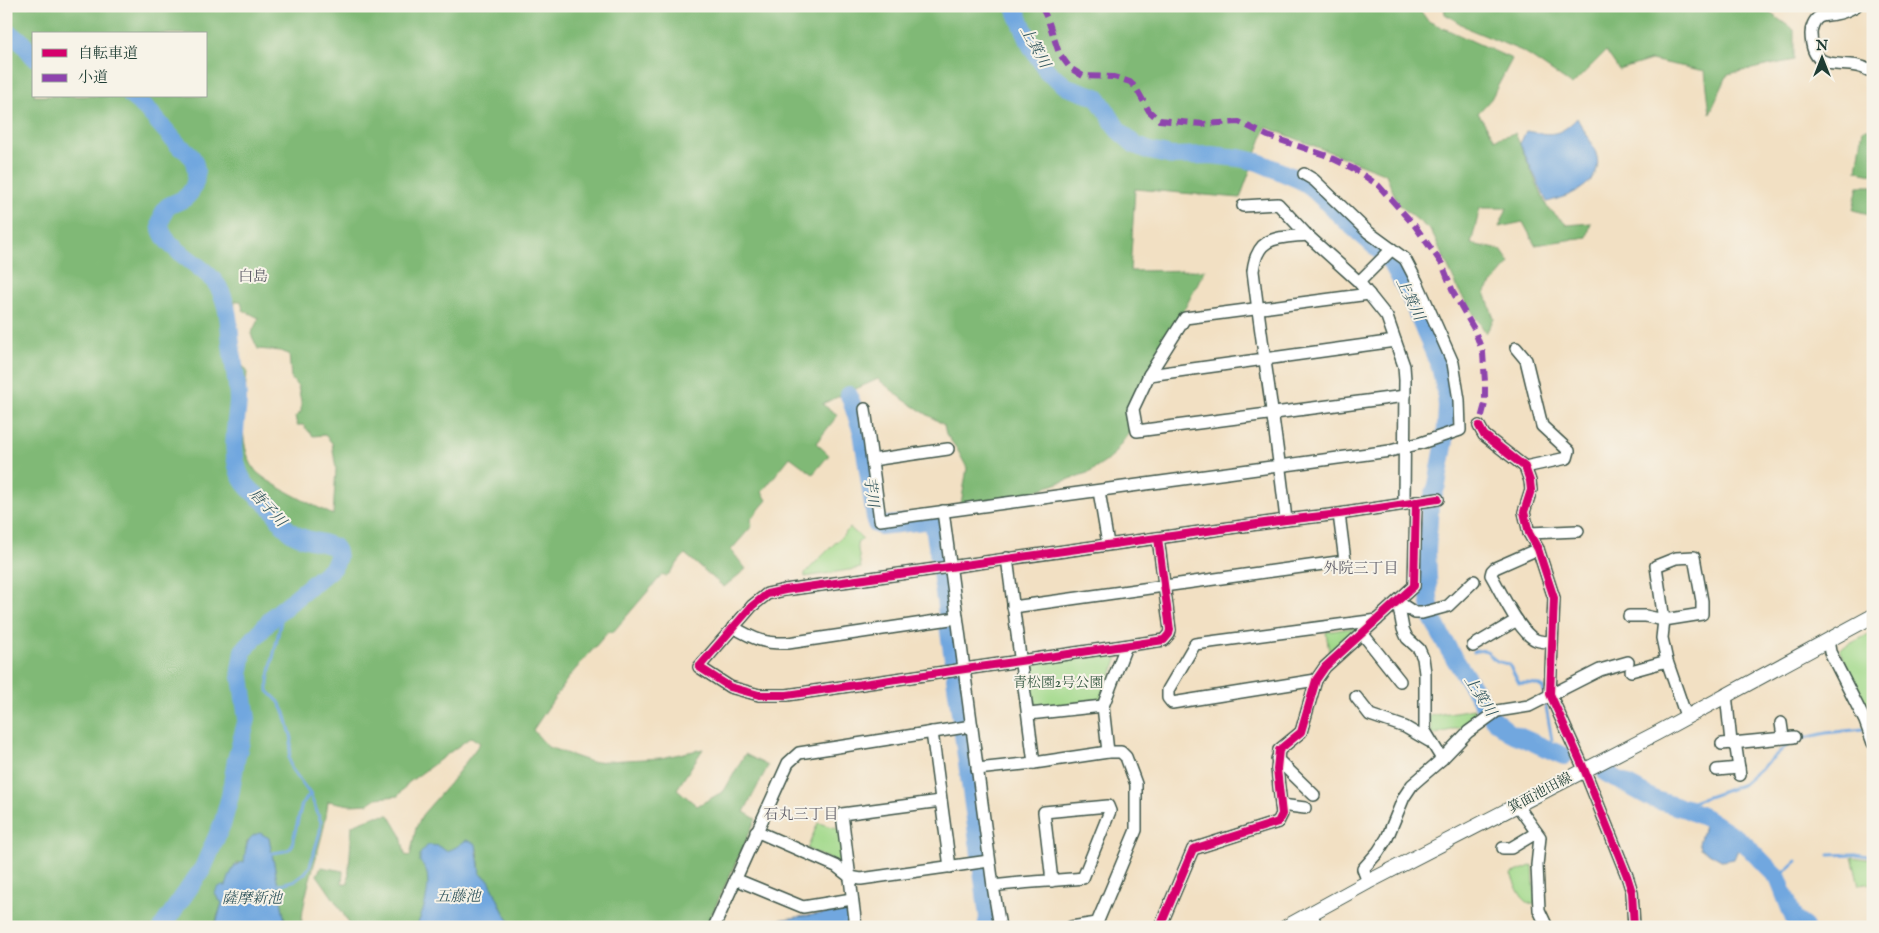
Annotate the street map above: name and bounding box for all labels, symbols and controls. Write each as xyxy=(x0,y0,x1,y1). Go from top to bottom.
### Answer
water label: 上箕川 xyxy=(1016,23,1055,73)
legend xyxy=(32,32,208,98)
north arrow xyxy=(1796,32,1846,82)
text: N xyxy=(1815,37,1828,55)
text: 自転車道 xyxy=(78,44,138,63)
text: 小道 xyxy=(78,68,108,87)
district label: 白島 xyxy=(238,267,268,286)
water label: 上箕川 xyxy=(1392,275,1429,325)
water label: 芋川 xyxy=(860,476,883,510)
water label: 唐子川 xyxy=(246,485,292,532)
district label: 外院三丁目 xyxy=(1323,559,1399,578)
water label: 上箕川 xyxy=(1460,672,1501,722)
park label: 青松園2号公園 xyxy=(1013,674,1103,692)
street label: 箕面池田線 xyxy=(1505,769,1575,817)
district label: 石丸三丁目 xyxy=(763,805,839,824)
water label: 五藤池 xyxy=(435,887,482,906)
water label: 薩摩新池 xyxy=(222,889,284,908)

